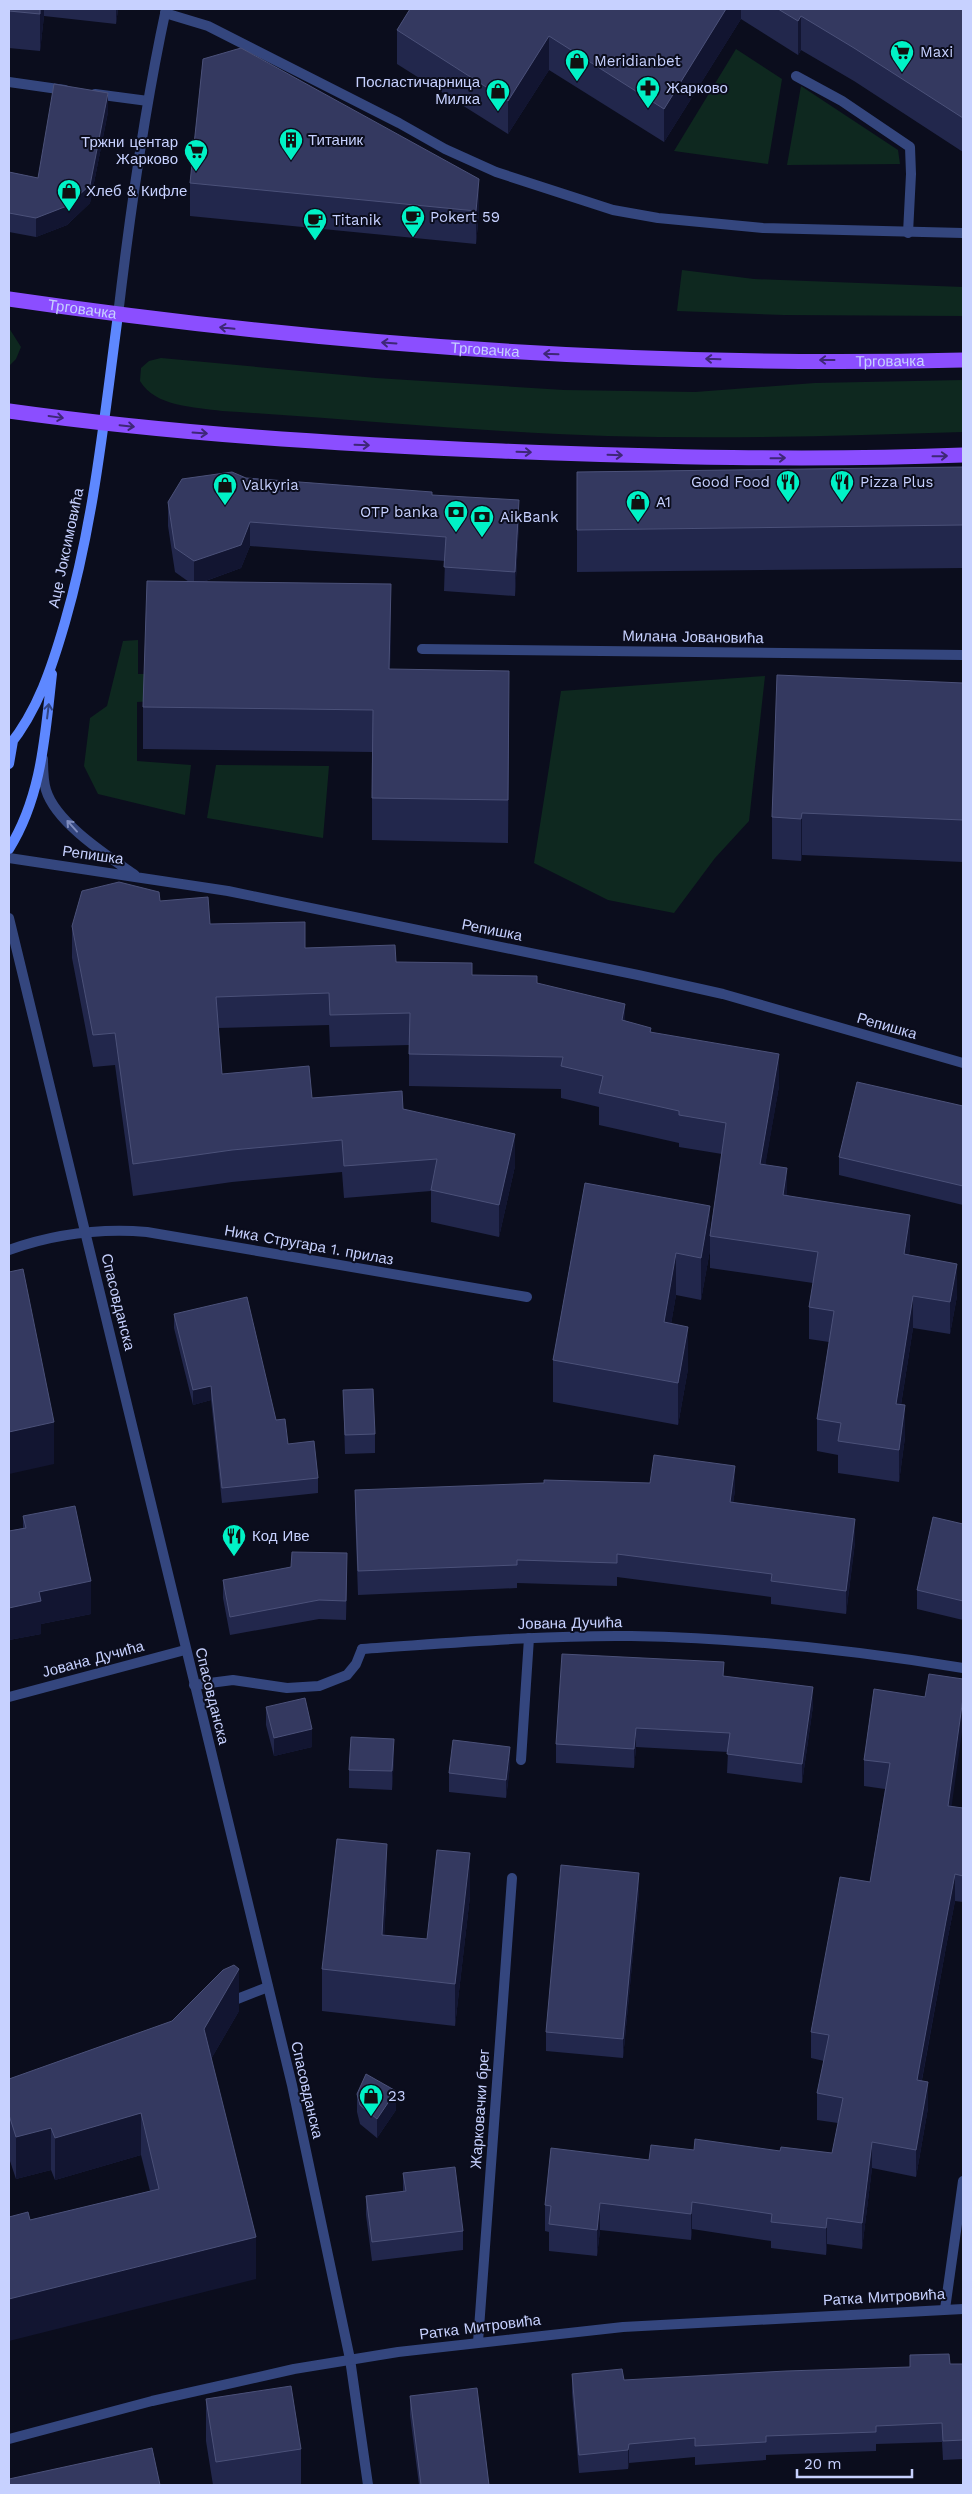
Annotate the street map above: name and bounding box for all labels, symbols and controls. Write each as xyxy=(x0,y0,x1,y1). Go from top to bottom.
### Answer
supermarket icon: Maxi xyxy=(889,39,915,73)
place label: Maxi xyxy=(920,43,953,61)
shop icon: Meridianbet xyxy=(564,48,590,82)
place label: Meridianbet xyxy=(594,52,681,70)
place label: Посластичарница Милка xyxy=(355,73,481,108)
pharmacy icon: Жарково xyxy=(635,75,661,109)
shop icon: Посластичарница Милка xyxy=(485,78,511,112)
place label: Жарково xyxy=(666,79,728,97)
building icon: Титаник xyxy=(278,127,304,161)
place label: Титаник xyxy=(308,131,364,149)
place label: Тржни центар Жарково xyxy=(81,133,178,168)
supermarket icon: Тржни центар Жарково xyxy=(183,138,209,172)
shop icon: Хлеб & Кифле xyxy=(56,178,82,212)
place label: Хлеб & Кифле xyxy=(86,182,187,200)
cafe icon: Pokert 59 xyxy=(400,204,426,238)
cafe icon: Titanik xyxy=(302,207,328,241)
place label: Pokert 59 xyxy=(430,208,500,226)
place label: Titanik xyxy=(332,211,382,229)
street label: Трговачка xyxy=(47,296,118,323)
one-way arrow xyxy=(219,323,235,333)
one-way arrow xyxy=(381,338,397,348)
street label: Трговачка xyxy=(450,338,521,361)
one-way arrow xyxy=(543,349,560,359)
street label: Трговачка xyxy=(855,352,925,371)
one-way arrow xyxy=(706,354,722,363)
one-way arrow xyxy=(819,355,836,365)
one-way arrow xyxy=(48,413,64,423)
one-way arrow xyxy=(119,421,135,431)
one-way arrow xyxy=(191,428,207,438)
one-way arrow xyxy=(353,440,369,450)
one-way arrow xyxy=(516,447,532,456)
one-way arrow xyxy=(606,450,623,460)
one-way arrow xyxy=(932,451,948,461)
one-way arrow xyxy=(769,453,785,462)
restaurant icon: Good Food xyxy=(775,469,801,503)
restaurant icon: Pizza Plus xyxy=(829,469,855,503)
shop icon: Valkyria xyxy=(212,472,238,506)
place label: Good Food xyxy=(691,473,770,491)
place label: Pizza Plus xyxy=(860,473,933,491)
place label: Valkyria xyxy=(242,476,299,494)
street label: Аце Јоксимовића xyxy=(45,486,88,610)
shop icon: A1 xyxy=(625,489,651,523)
place label: A1 xyxy=(656,493,671,511)
bank icon: OTP banka xyxy=(443,499,469,533)
place label: OTP banka xyxy=(360,503,438,521)
bank icon: AikBank xyxy=(469,504,495,538)
place label: AikBank xyxy=(500,508,559,526)
street label: Милана Јовановића xyxy=(622,627,764,647)
one-way arrow xyxy=(43,703,53,719)
one-way arrow xyxy=(66,819,78,832)
street label: Репишка xyxy=(61,842,125,868)
street label: Репишка xyxy=(460,915,525,945)
street label: Репишка xyxy=(855,1009,920,1043)
street label: Ника Стругара 1. прилаз xyxy=(223,1221,395,1269)
street label: Спасовданска xyxy=(97,1252,139,1353)
restaurant icon: Код Иве xyxy=(221,1523,247,1557)
place label: Код Иве xyxy=(252,1527,310,1545)
street label: Јована Дучића xyxy=(518,1613,623,1633)
street label: Јована Дучића xyxy=(40,1637,146,1681)
street label: Спасовданска xyxy=(191,1646,233,1747)
street label: Спасовданска xyxy=(287,2040,327,2141)
street label: Жарковачки брег xyxy=(467,2048,493,2170)
shop icon: 23 xyxy=(358,2083,384,2117)
place label: 23 xyxy=(388,2087,406,2105)
street label: Ратка Митровића xyxy=(823,2285,946,2309)
street label: Ратка Митровића xyxy=(418,2311,542,2343)
scale bar xyxy=(797,2446,912,2478)
text: 20 m xyxy=(804,2455,842,2473)

